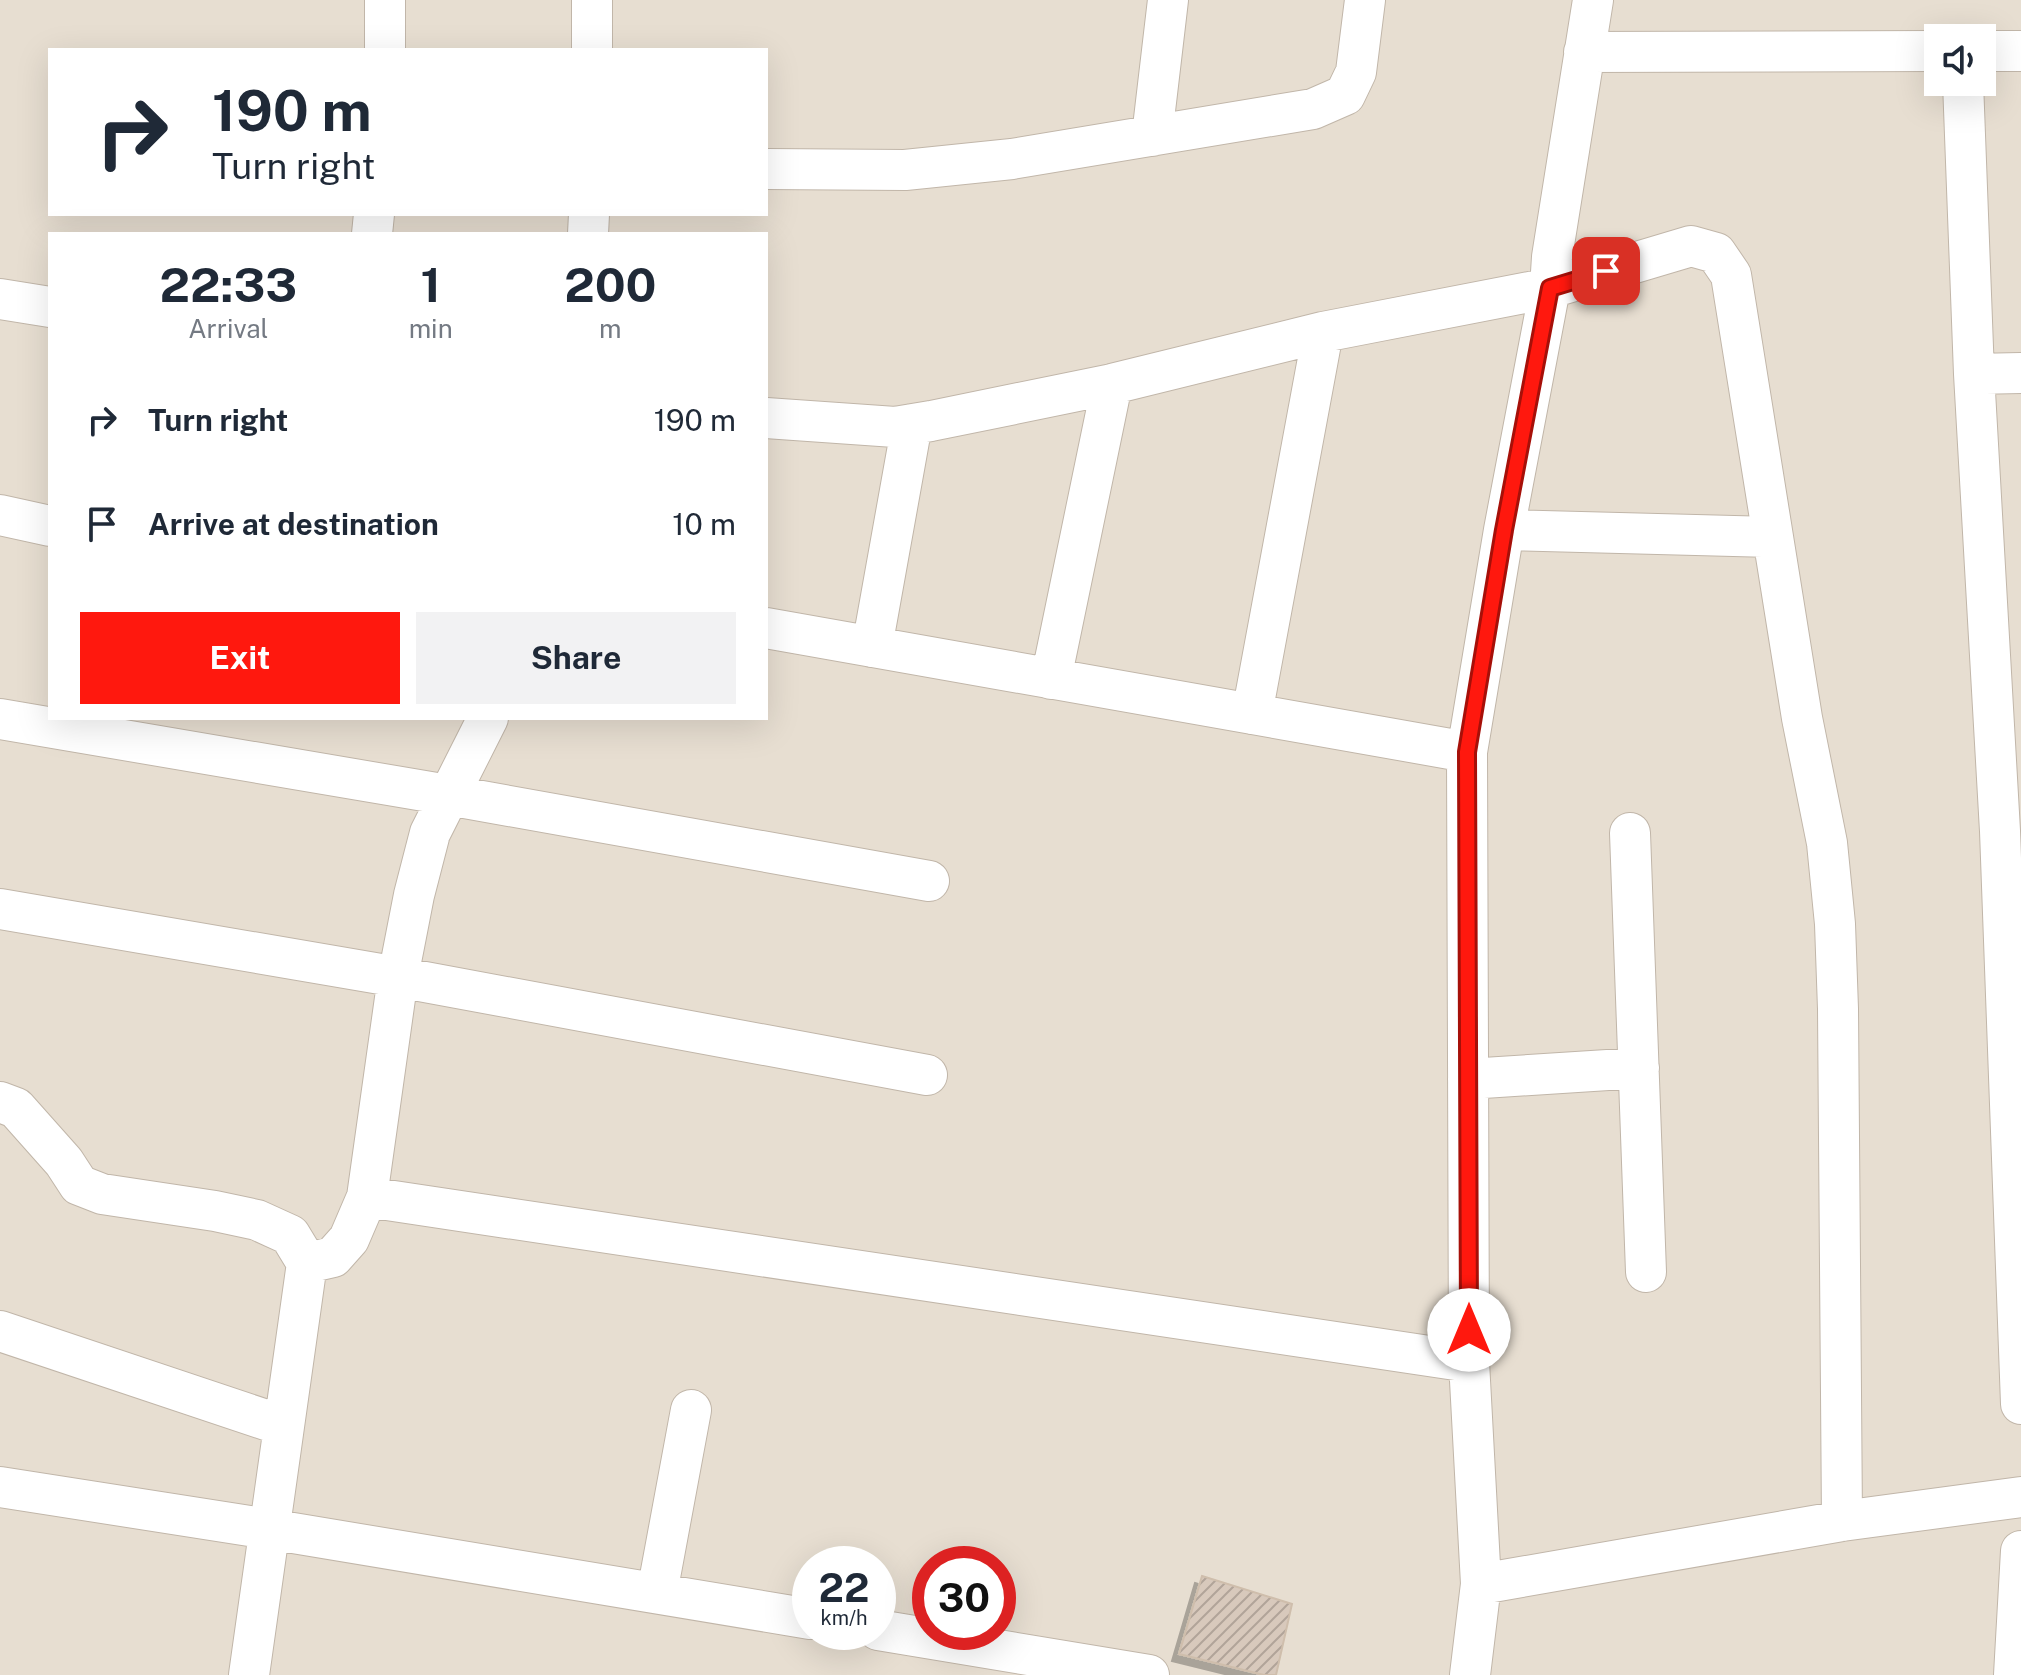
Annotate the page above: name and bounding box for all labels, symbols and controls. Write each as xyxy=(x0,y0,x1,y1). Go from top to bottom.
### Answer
map controls xyxy=(1924,24,1996,96)
button: sound xyxy=(1924,24,1996,96)
text: 190 m xyxy=(212,78,372,144)
icon: right xyxy=(80,80,184,184)
text: Turn right xyxy=(212,145,375,187)
pin xyxy=(1572,237,1640,305)
icon: arrive xyxy=(1584,249,1628,293)
text: 22:33 xyxy=(160,256,297,313)
text: 1 xyxy=(420,256,441,313)
text: 200 xyxy=(564,256,656,313)
text: Arrival xyxy=(188,313,268,344)
text: min xyxy=(409,313,453,344)
text: m xyxy=(599,313,622,344)
icon: right xyxy=(80,398,124,442)
text: Turn right xyxy=(148,402,288,438)
text: 190 m xyxy=(654,402,736,438)
icon: arrive xyxy=(80,502,124,546)
text: Arrive at destination xyxy=(148,506,439,542)
text: 10 m xyxy=(672,506,736,542)
button: Exit xyxy=(80,612,400,704)
button: Share xyxy=(416,612,736,704)
position arrow xyxy=(1427,1288,1511,1372)
speed limit sign: 30 xyxy=(912,1546,1016,1650)
text: 22 xyxy=(819,1564,869,1611)
text: km/h xyxy=(820,1606,868,1630)

